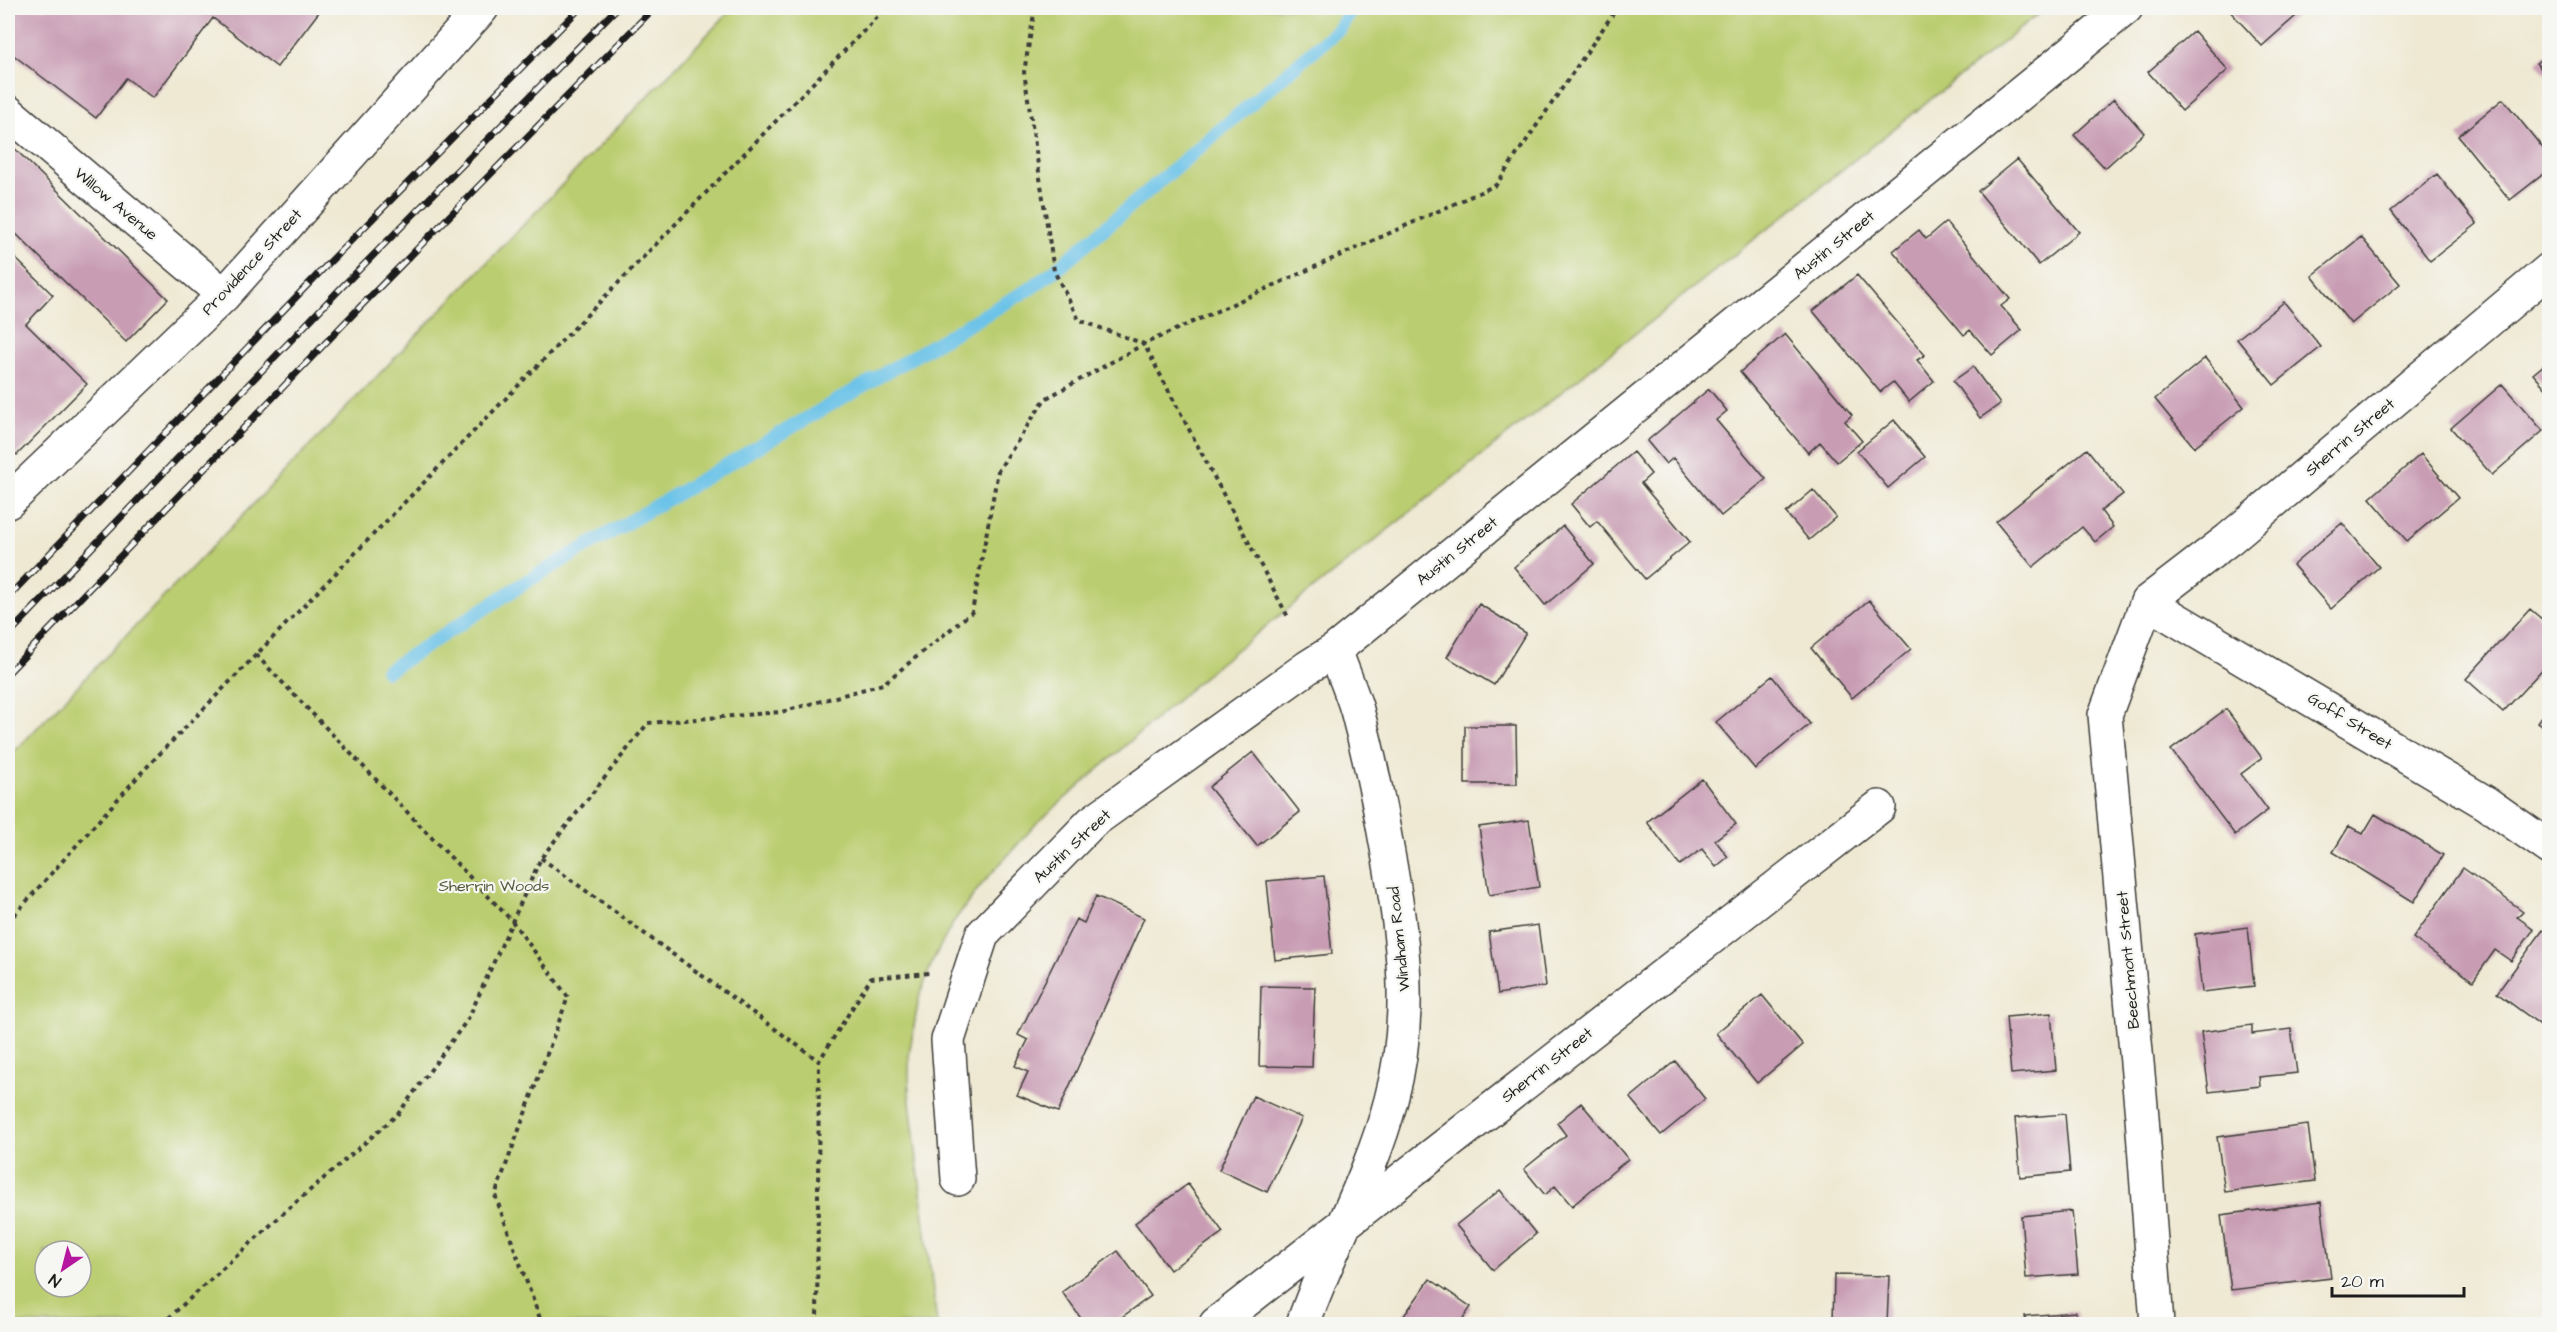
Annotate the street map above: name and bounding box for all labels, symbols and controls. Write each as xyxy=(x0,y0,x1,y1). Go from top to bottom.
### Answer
street label: Willow Avenue xyxy=(70,163,163,246)
street label: Providence Street xyxy=(197,204,308,320)
street label: Austin Street xyxy=(1789,205,1880,285)
street label: Sherrin Street xyxy=(2301,393,2400,481)
street label: Austin Street xyxy=(1412,511,1503,591)
street label: Goff Street xyxy=(2304,687,2397,755)
street label: Austin Street xyxy=(1028,804,1116,888)
park label: Sherrin Woods xyxy=(439,875,549,897)
street label: Windham Road xyxy=(1383,885,1415,993)
street label: Beechmont Street xyxy=(2111,890,2145,1030)
street label: Sherrin Street xyxy=(1497,1022,1598,1108)
north arrow xyxy=(33,1239,93,1299)
scale bar xyxy=(2332,1260,2464,1298)
text: N xyxy=(45,1269,65,1292)
text: 20 m xyxy=(2341,1269,2384,1294)

